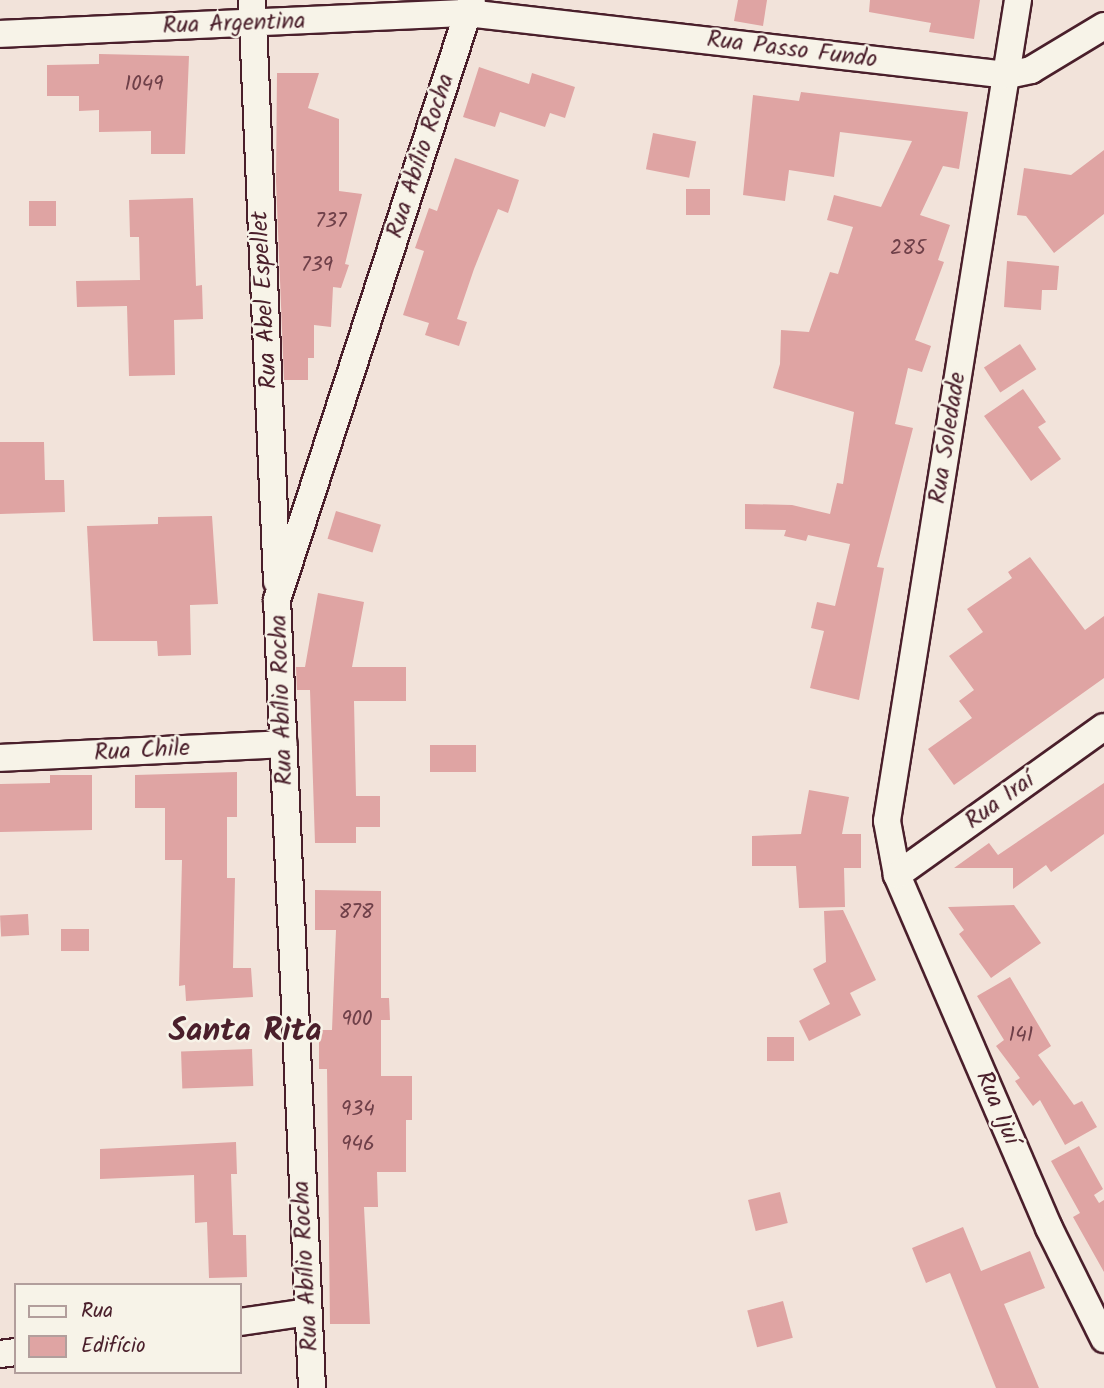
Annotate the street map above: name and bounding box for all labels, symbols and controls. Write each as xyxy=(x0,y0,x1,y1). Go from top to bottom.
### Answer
street label: Rua Argentina xyxy=(162,7,306,41)
street label: Rua Passo Fundo xyxy=(705,25,879,75)
street label: Rua Abílio Rocha xyxy=(381,70,461,242)
house number: 1049 xyxy=(125,72,163,98)
house number: 737 xyxy=(315,209,347,235)
street label: Rua Abel Espellet xyxy=(246,210,284,390)
house number: 285 xyxy=(890,236,926,262)
house number: 739 xyxy=(301,253,333,279)
street label: Rua Soledade xyxy=(923,370,973,506)
street label: Rua Abílio Rocha xyxy=(265,614,299,786)
street label: Rua Chile xyxy=(93,734,191,768)
street label: Rua Iraí xyxy=(960,766,1040,836)
house number: 878 xyxy=(339,900,373,926)
house number: 900 xyxy=(341,1007,373,1033)
district label: Santa Rita xyxy=(168,1013,322,1051)
house number: 141 xyxy=(1009,1023,1033,1049)
street label: Rua Ijuí xyxy=(969,1067,1025,1149)
house number: 934 xyxy=(341,1097,375,1123)
house number: 946 xyxy=(341,1132,375,1158)
street label: Rua Abílio Rocha xyxy=(287,1180,325,1352)
legend xyxy=(14,1283,242,1374)
text: Rua xyxy=(81,1295,113,1328)
text: Edifício xyxy=(81,1330,146,1363)

